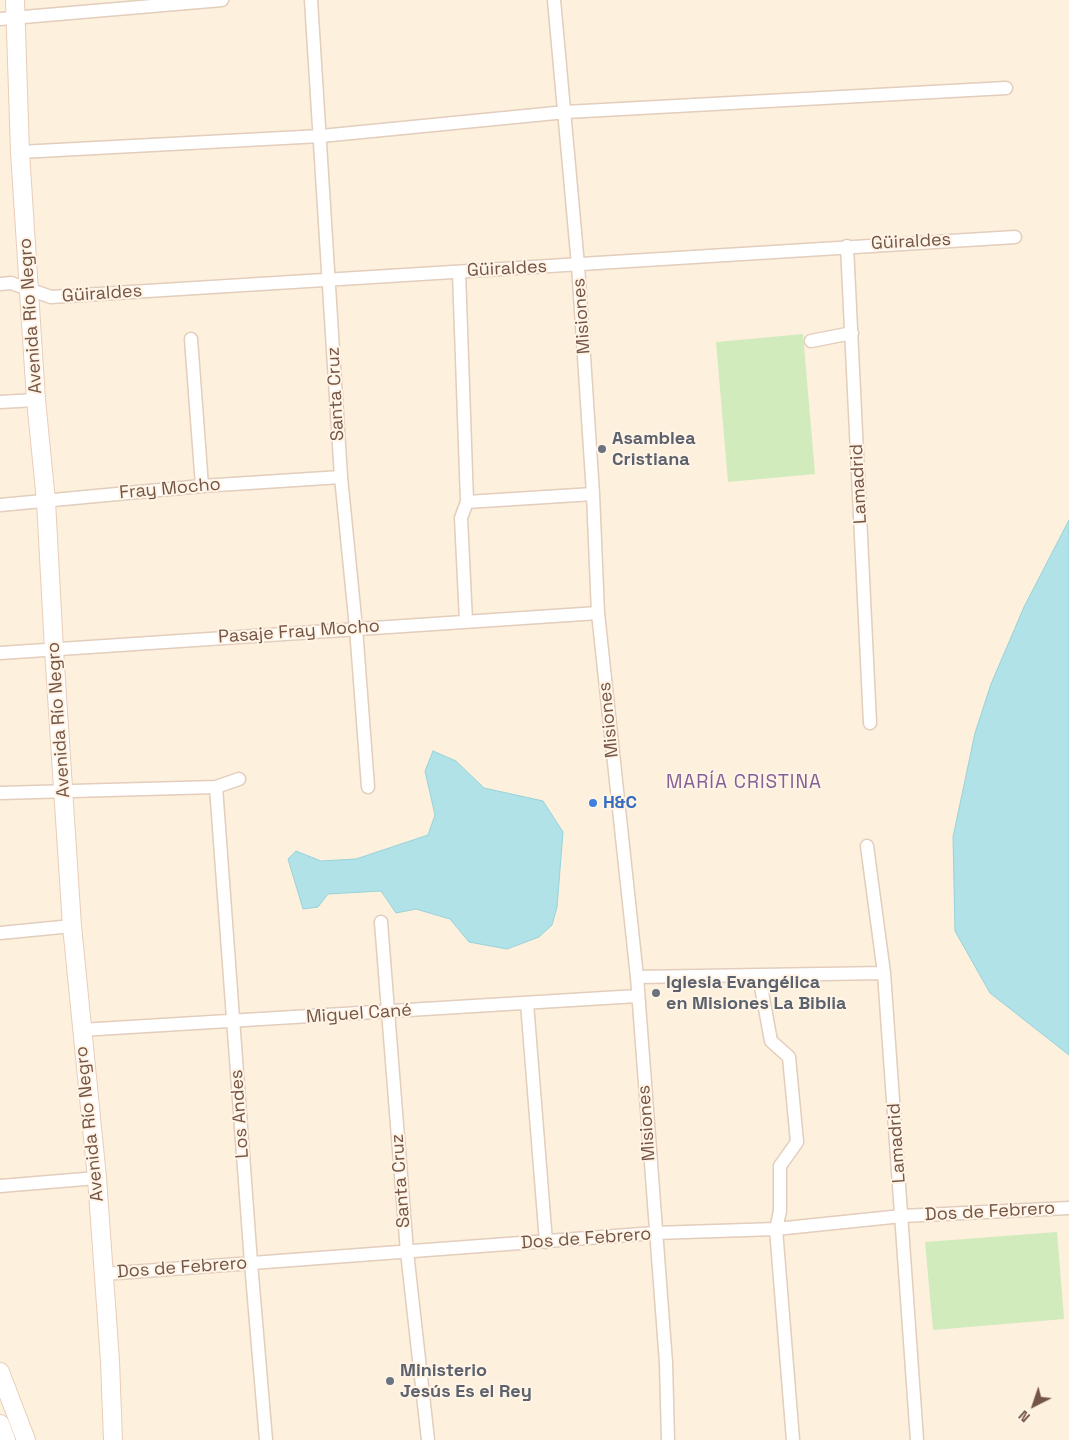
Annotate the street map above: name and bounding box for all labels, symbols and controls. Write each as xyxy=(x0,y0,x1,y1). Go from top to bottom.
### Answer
street label: Güiraldes xyxy=(870,229,952,255)
street label: Avenida Río Negro xyxy=(15,237,47,395)
street label: Güiraldes xyxy=(466,256,548,282)
street label: Misiones xyxy=(569,277,595,355)
street label: Güiraldes xyxy=(61,280,143,308)
street label: Santa Cruz xyxy=(323,346,349,442)
place label: Asamblea Cristiana xyxy=(612,428,696,470)
marker: Asamblea Cristiana xyxy=(596,443,608,455)
street label: Lamadrid xyxy=(846,443,872,525)
street label: Fray Mocho xyxy=(118,474,222,504)
street label: Pasaje Fray Mocho xyxy=(217,616,381,648)
street label: Avenida Río Negro xyxy=(43,641,75,799)
street label: Misiones xyxy=(594,681,624,759)
district label: MARÍA CRISTINA xyxy=(664,772,824,794)
place label: H&C xyxy=(603,792,637,814)
marker: H&C xyxy=(587,797,599,809)
place label: Iglesia Evangélica en Misiones La Biblia xyxy=(666,972,846,1014)
marker: Iglesia Evangélica en Misiones La Biblia xyxy=(650,987,662,999)
street label: Miguel Cané xyxy=(305,1000,413,1028)
street label: Avenida Río Negro xyxy=(71,1045,109,1203)
street label: Los Andes xyxy=(226,1069,254,1159)
street label: Misiones xyxy=(634,1084,660,1162)
street label: Lamadrid xyxy=(883,1102,911,1184)
street label: Santa Cruz xyxy=(387,1133,415,1229)
street label: Dos de Febrero xyxy=(924,1198,1056,1226)
street label: Dos de Febrero xyxy=(520,1224,652,1254)
street label: Dos de Febrero xyxy=(116,1253,248,1283)
place label: Ministerio Jesús Es el Rey xyxy=(400,1360,532,1402)
marker: Ministerio Jesús Es el Rey xyxy=(384,1375,396,1387)
north arrow xyxy=(1009,1380,1059,1430)
text: N xyxy=(1015,1406,1034,1426)

